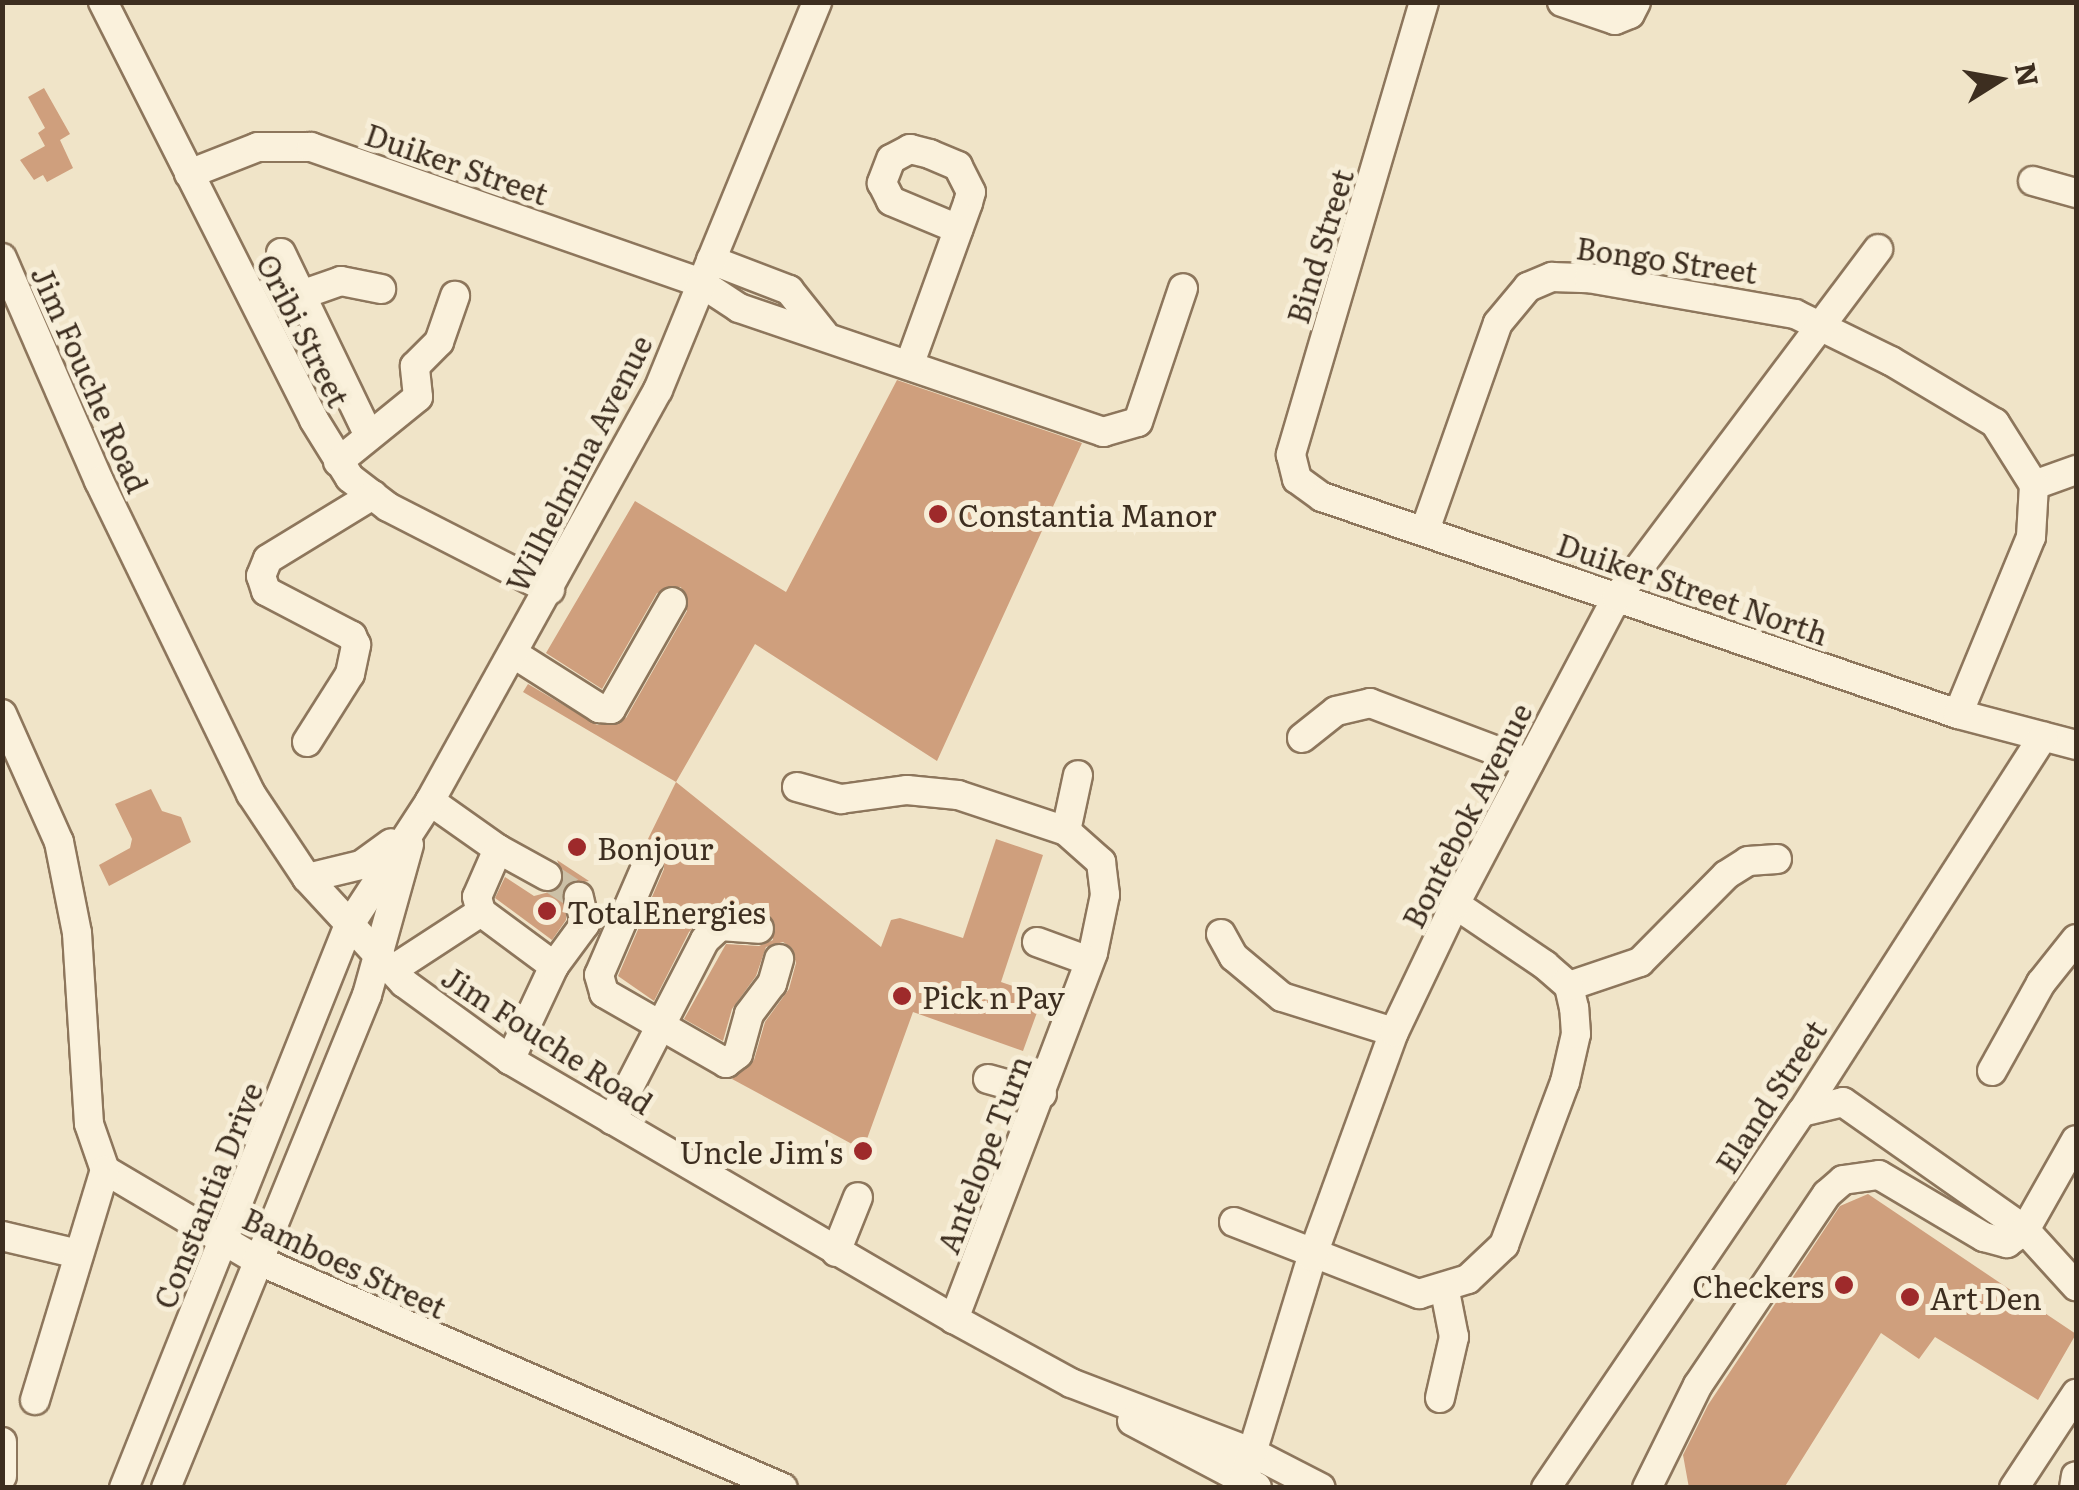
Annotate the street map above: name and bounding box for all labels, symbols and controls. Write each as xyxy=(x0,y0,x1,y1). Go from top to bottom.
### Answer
north arrow xyxy=(1949,30,2049,130)
text: N xyxy=(2006,59,2051,90)
street label: Duiker Street xyxy=(361,115,553,211)
street label: Bind Street xyxy=(1278,164,1360,328)
street label: Bongo Street xyxy=(1574,228,1760,290)
street label: Oribi Street xyxy=(250,248,358,412)
street label: Jim Fouche Road xyxy=(25,260,157,498)
street label: Wilhelmina Avenue xyxy=(498,329,658,597)
place label: Constantia Manor xyxy=(958,496,1217,532)
marker: Constantia Manor xyxy=(927,503,949,525)
street label: Duiker Street North xyxy=(1553,525,1833,651)
street label: Bontebok Avenue xyxy=(1394,697,1538,933)
place label: Bonjour xyxy=(597,829,713,865)
marker: Bonjour xyxy=(566,836,588,858)
place label: TotalEnergies xyxy=(567,893,766,929)
marker: TotalEnergies xyxy=(536,900,558,922)
street label: Jim Fouche Road xyxy=(436,957,660,1121)
place label: Pick n Pay xyxy=(922,978,1065,1014)
marker: Pick n Pay xyxy=(891,985,913,1007)
street label: Eland Street xyxy=(1707,1013,1833,1179)
street label: Antelope Turn xyxy=(929,1050,1037,1258)
street label: Constantia Drive xyxy=(145,1077,269,1313)
place label: Uncle Jim's xyxy=(679,1133,843,1169)
marker: Uncle Jim's xyxy=(852,1140,874,1162)
street label: Bamboes Street xyxy=(238,1199,452,1325)
place label: Checkers xyxy=(1692,1267,1824,1303)
marker: Checkers xyxy=(1833,1274,1855,1296)
place label: Art Den xyxy=(1930,1279,2042,1315)
marker: Art Den xyxy=(1899,1286,1921,1308)

